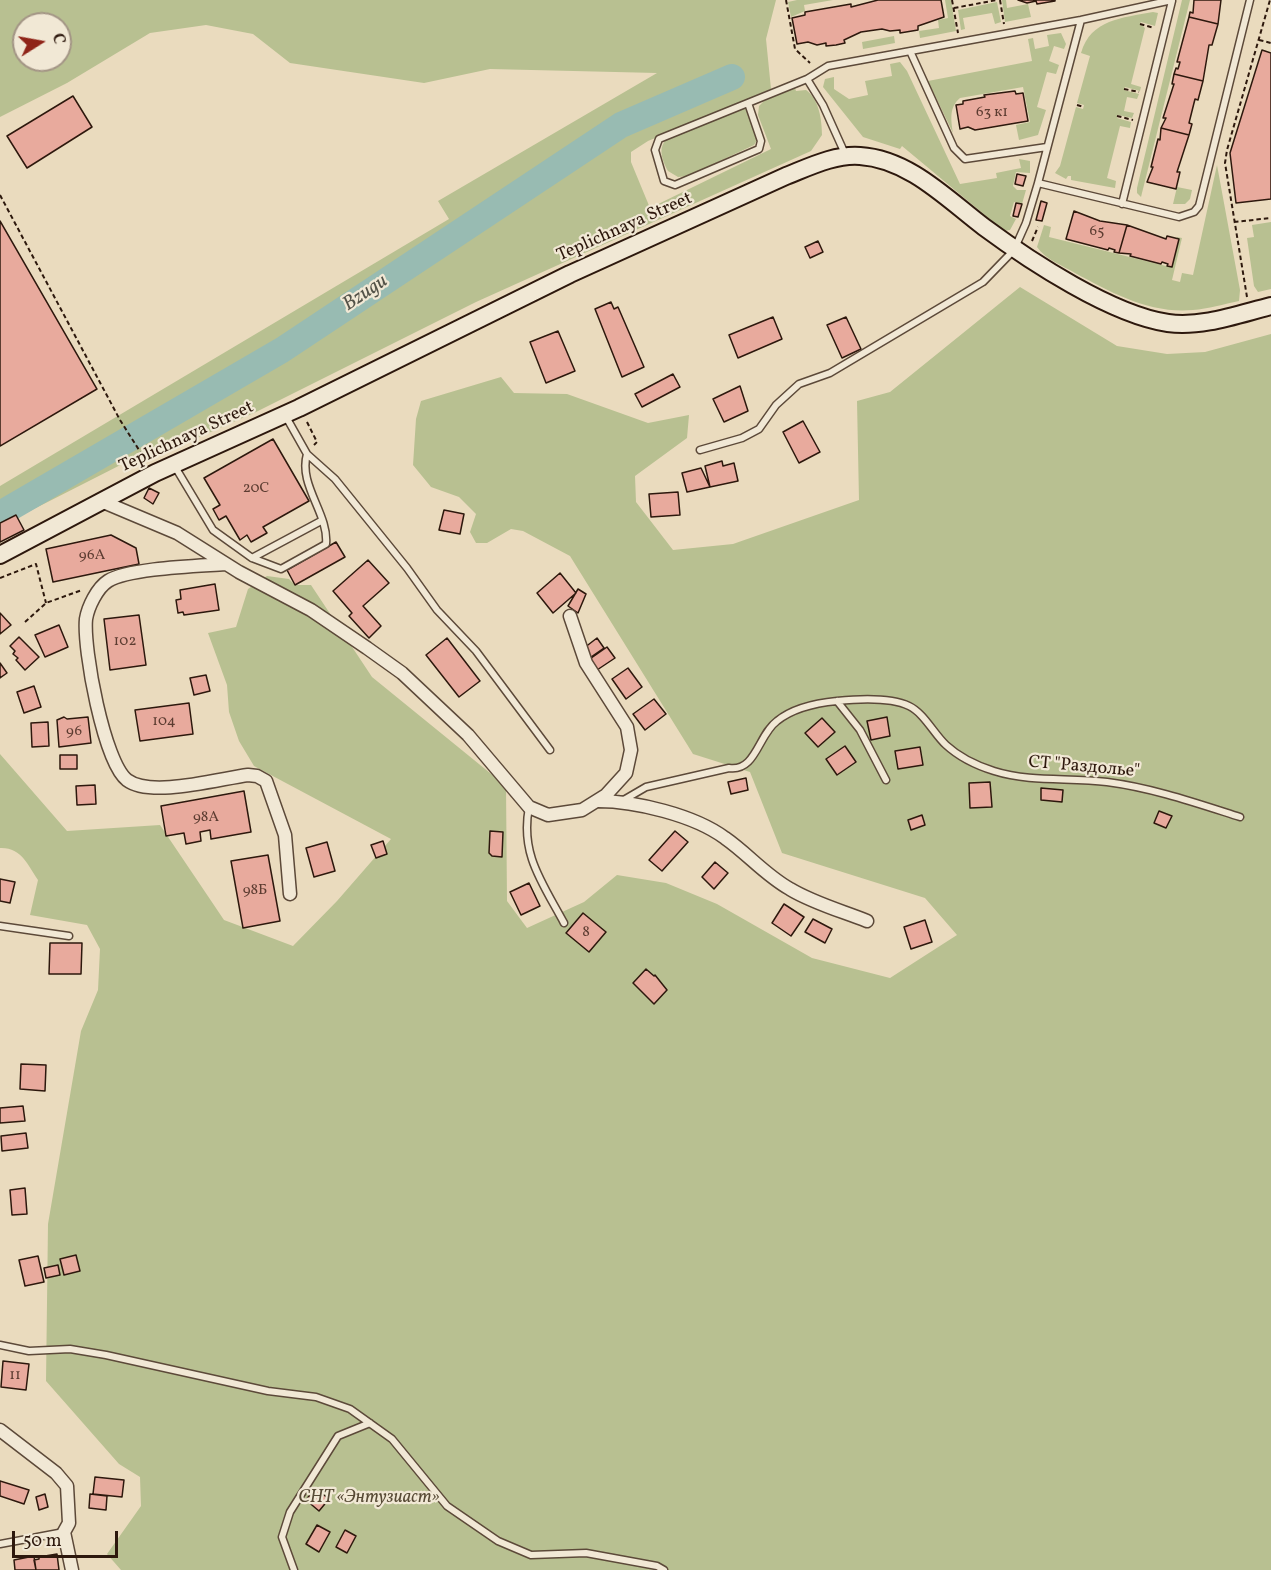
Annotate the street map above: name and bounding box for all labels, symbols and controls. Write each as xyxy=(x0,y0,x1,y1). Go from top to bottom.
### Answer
north arrow xyxy=(12,12,72,72)
text: С xyxy=(46,32,69,46)
house number: 63 к1 xyxy=(976,104,1008,122)
street label: Teplichnaya Street xyxy=(554,189,696,267)
house number: 65 xyxy=(1090,223,1104,241)
water label: Bzugu xyxy=(339,270,393,318)
street label: Teplichnaya Street xyxy=(116,397,258,479)
house number: 20С xyxy=(243,480,269,498)
house number: 96А xyxy=(79,547,105,565)
house number: 102 xyxy=(114,633,136,651)
house number: 104 xyxy=(152,713,176,731)
house number: 96 xyxy=(66,723,82,741)
street label: СТ "Раздолье" xyxy=(1027,752,1141,784)
house number: 98А xyxy=(193,809,219,827)
house number: 98Б xyxy=(243,882,267,900)
house number: 8 xyxy=(582,924,590,942)
house number: 11 xyxy=(9,1367,21,1385)
park label: СНТ «Энтузиаст» xyxy=(298,1488,440,1510)
scale bar xyxy=(15,1519,122,1557)
text: 50 m xyxy=(23,1529,62,1554)

